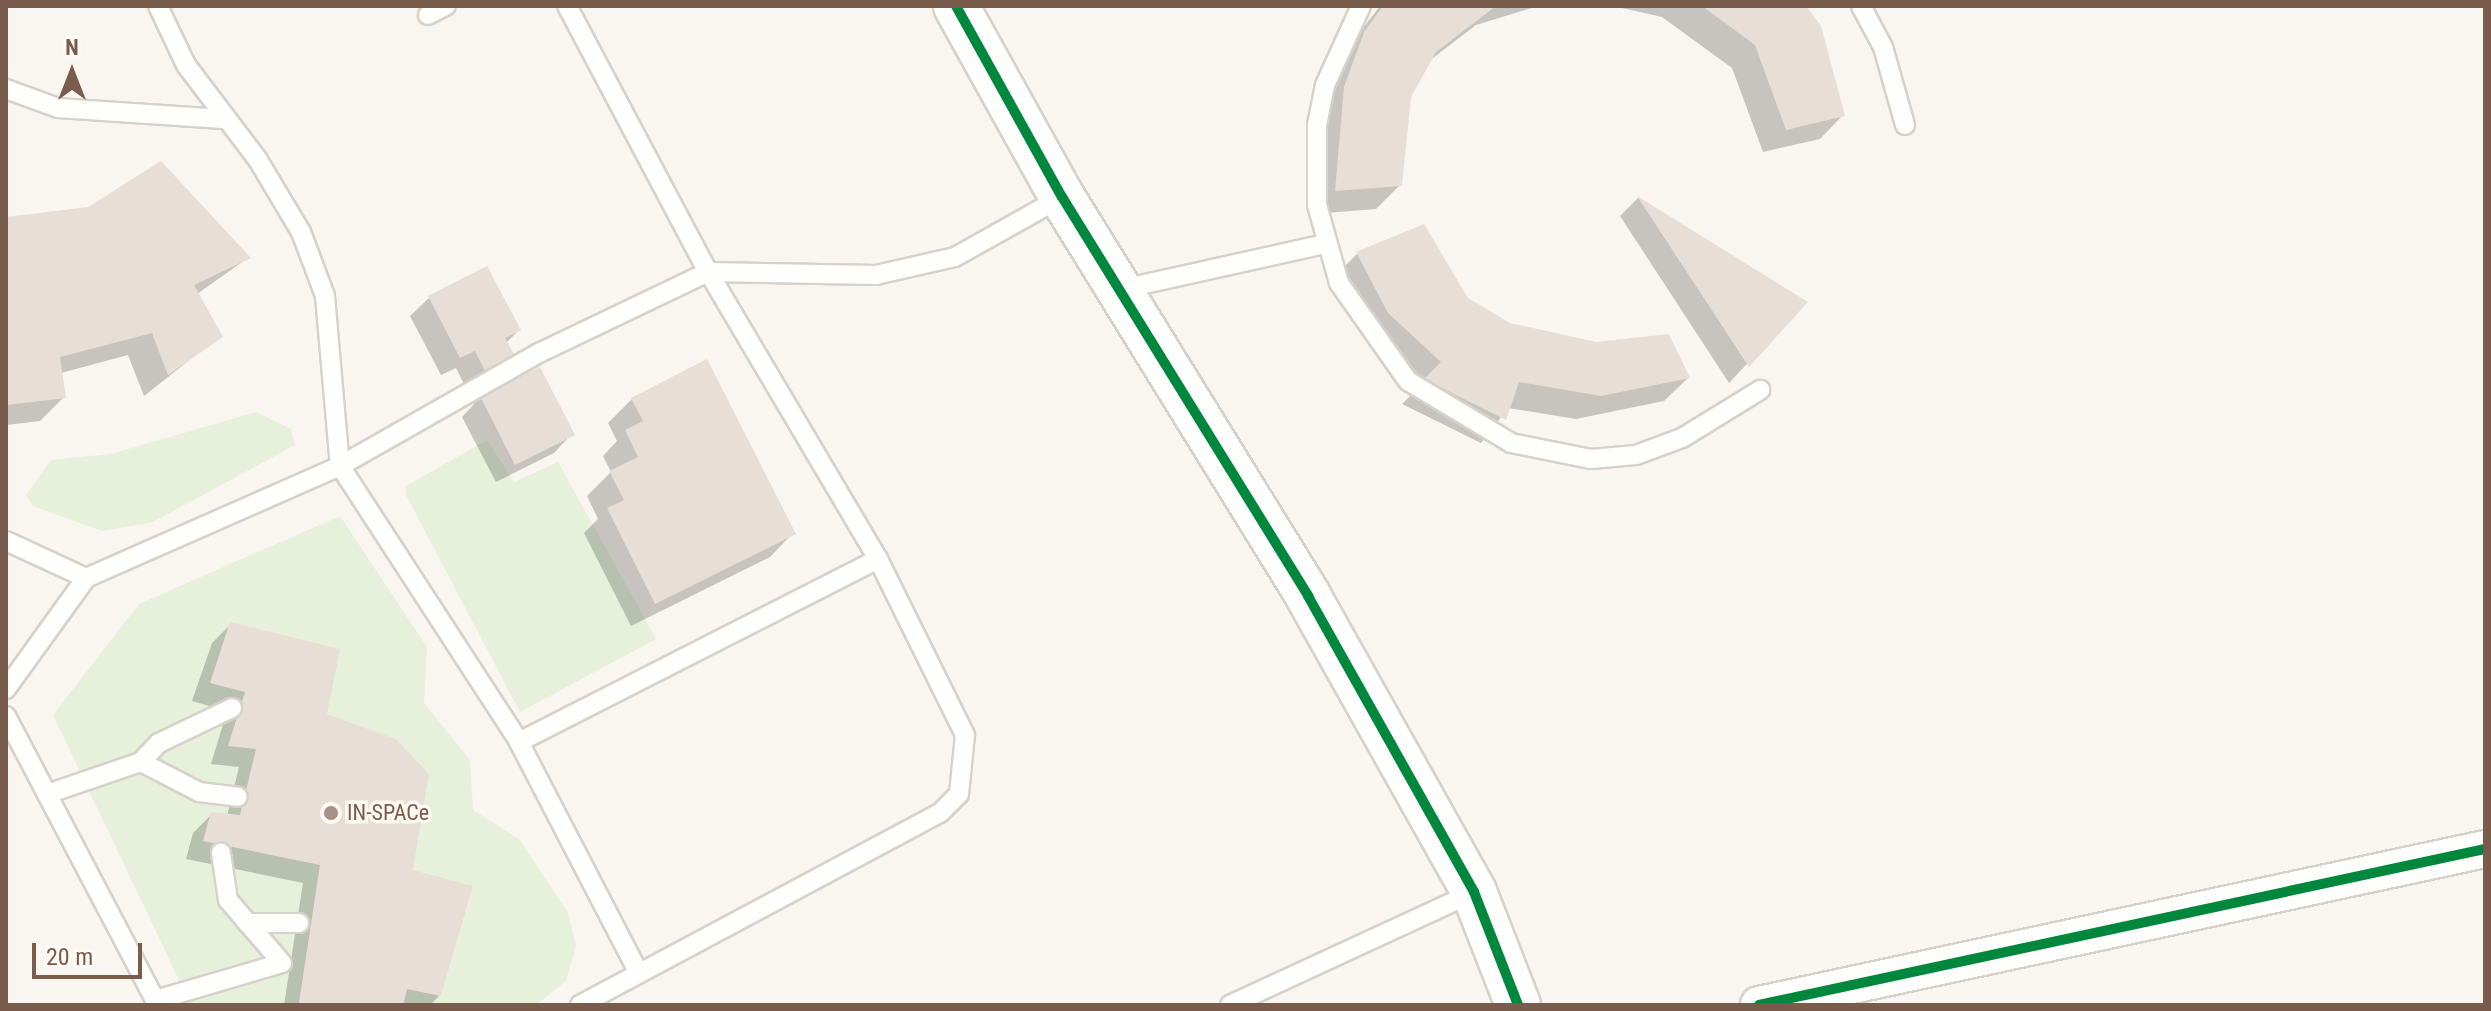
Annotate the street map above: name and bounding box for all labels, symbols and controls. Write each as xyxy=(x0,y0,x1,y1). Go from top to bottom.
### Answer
north arrow xyxy=(32,32,112,112)
text: N xyxy=(65,35,79,60)
place label: IN-SPACe xyxy=(347,800,429,826)
marker: IN-SPACe xyxy=(322,804,340,822)
scale bar xyxy=(36,927,146,977)
text: 20 m xyxy=(46,943,93,971)

